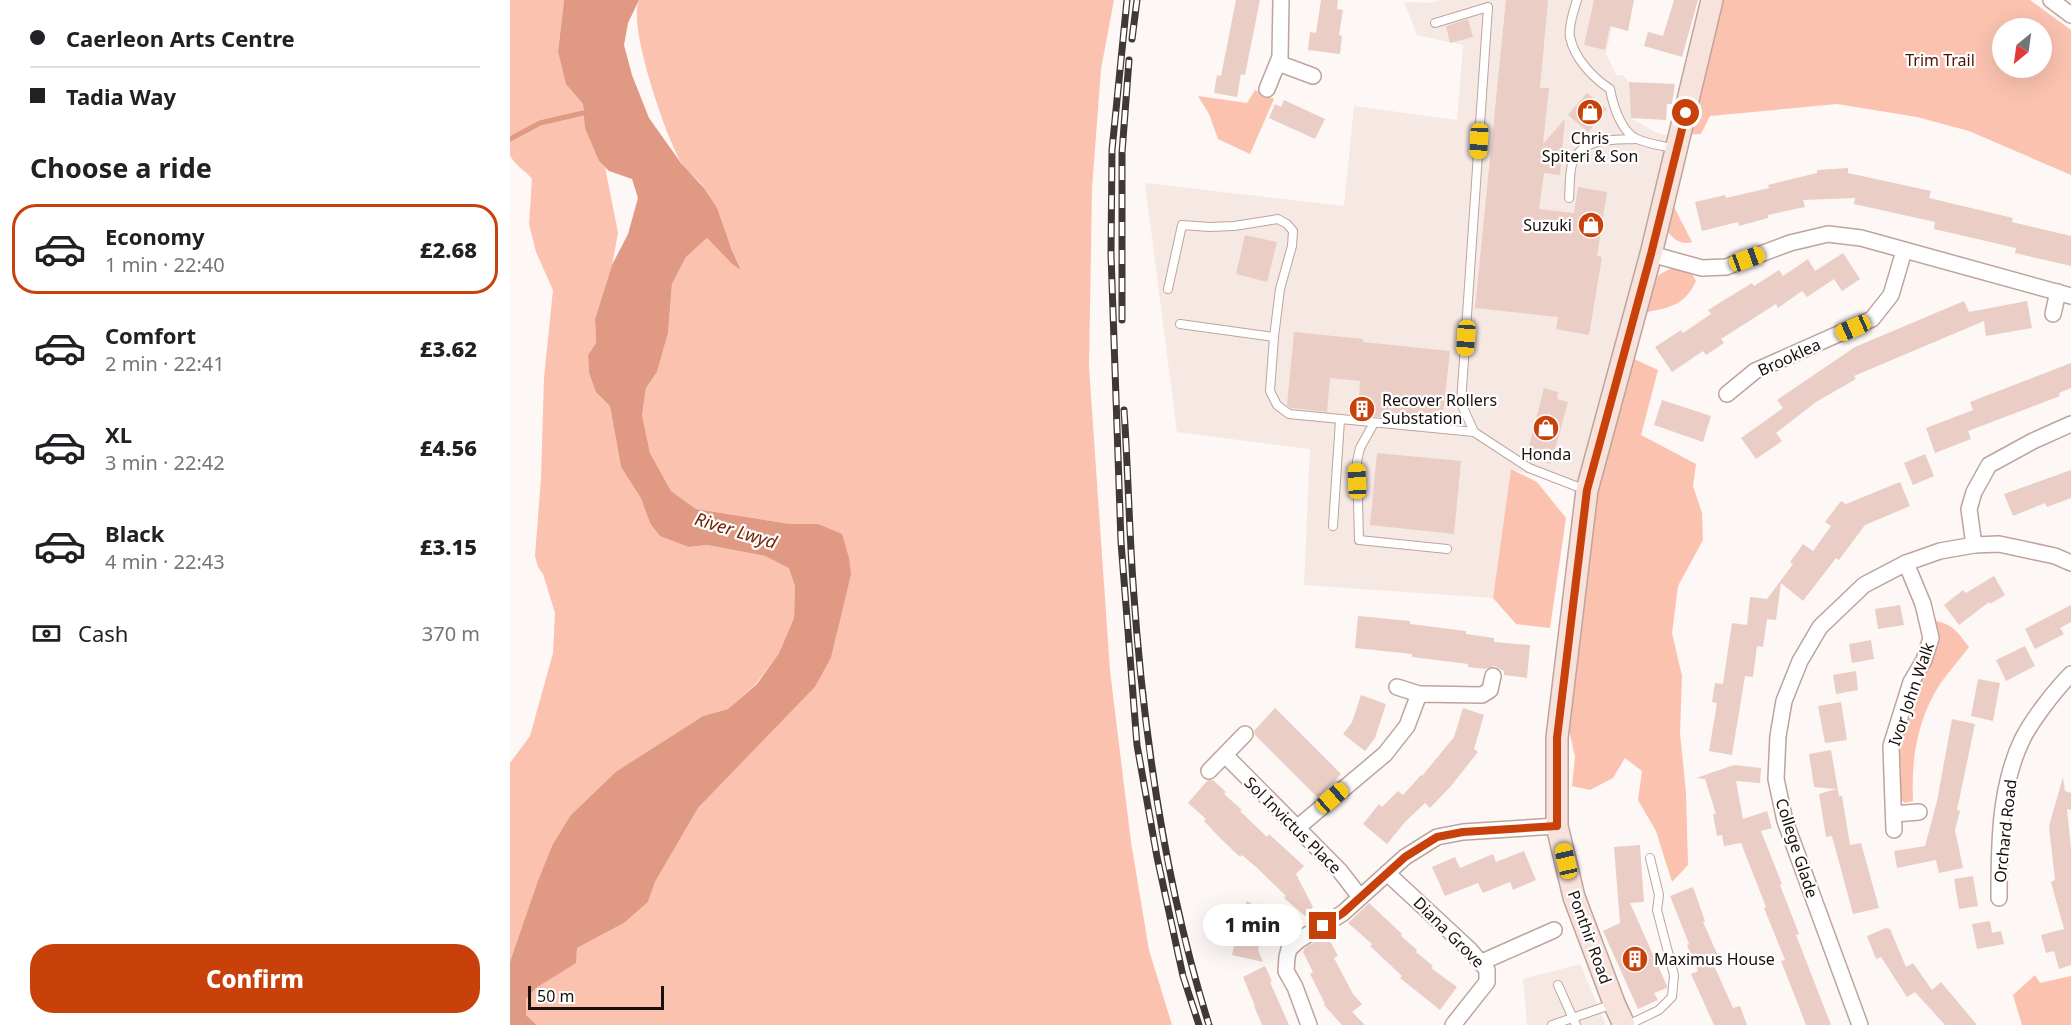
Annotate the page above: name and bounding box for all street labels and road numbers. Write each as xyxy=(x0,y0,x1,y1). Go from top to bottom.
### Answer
street label: Brooklea xyxy=(1754,333,1824,381)
street label: Ivor John Walk xyxy=(1883,639,1939,749)
street label: Sol Invictus Place xyxy=(1240,772,1346,878)
street label: Orchard Road xyxy=(1989,778,2021,884)
street label: College Glade xyxy=(1771,795,1823,901)
street label: Ponthir Road xyxy=(1563,887,1617,987)
street label: Diana Grove xyxy=(1409,892,1489,972)

